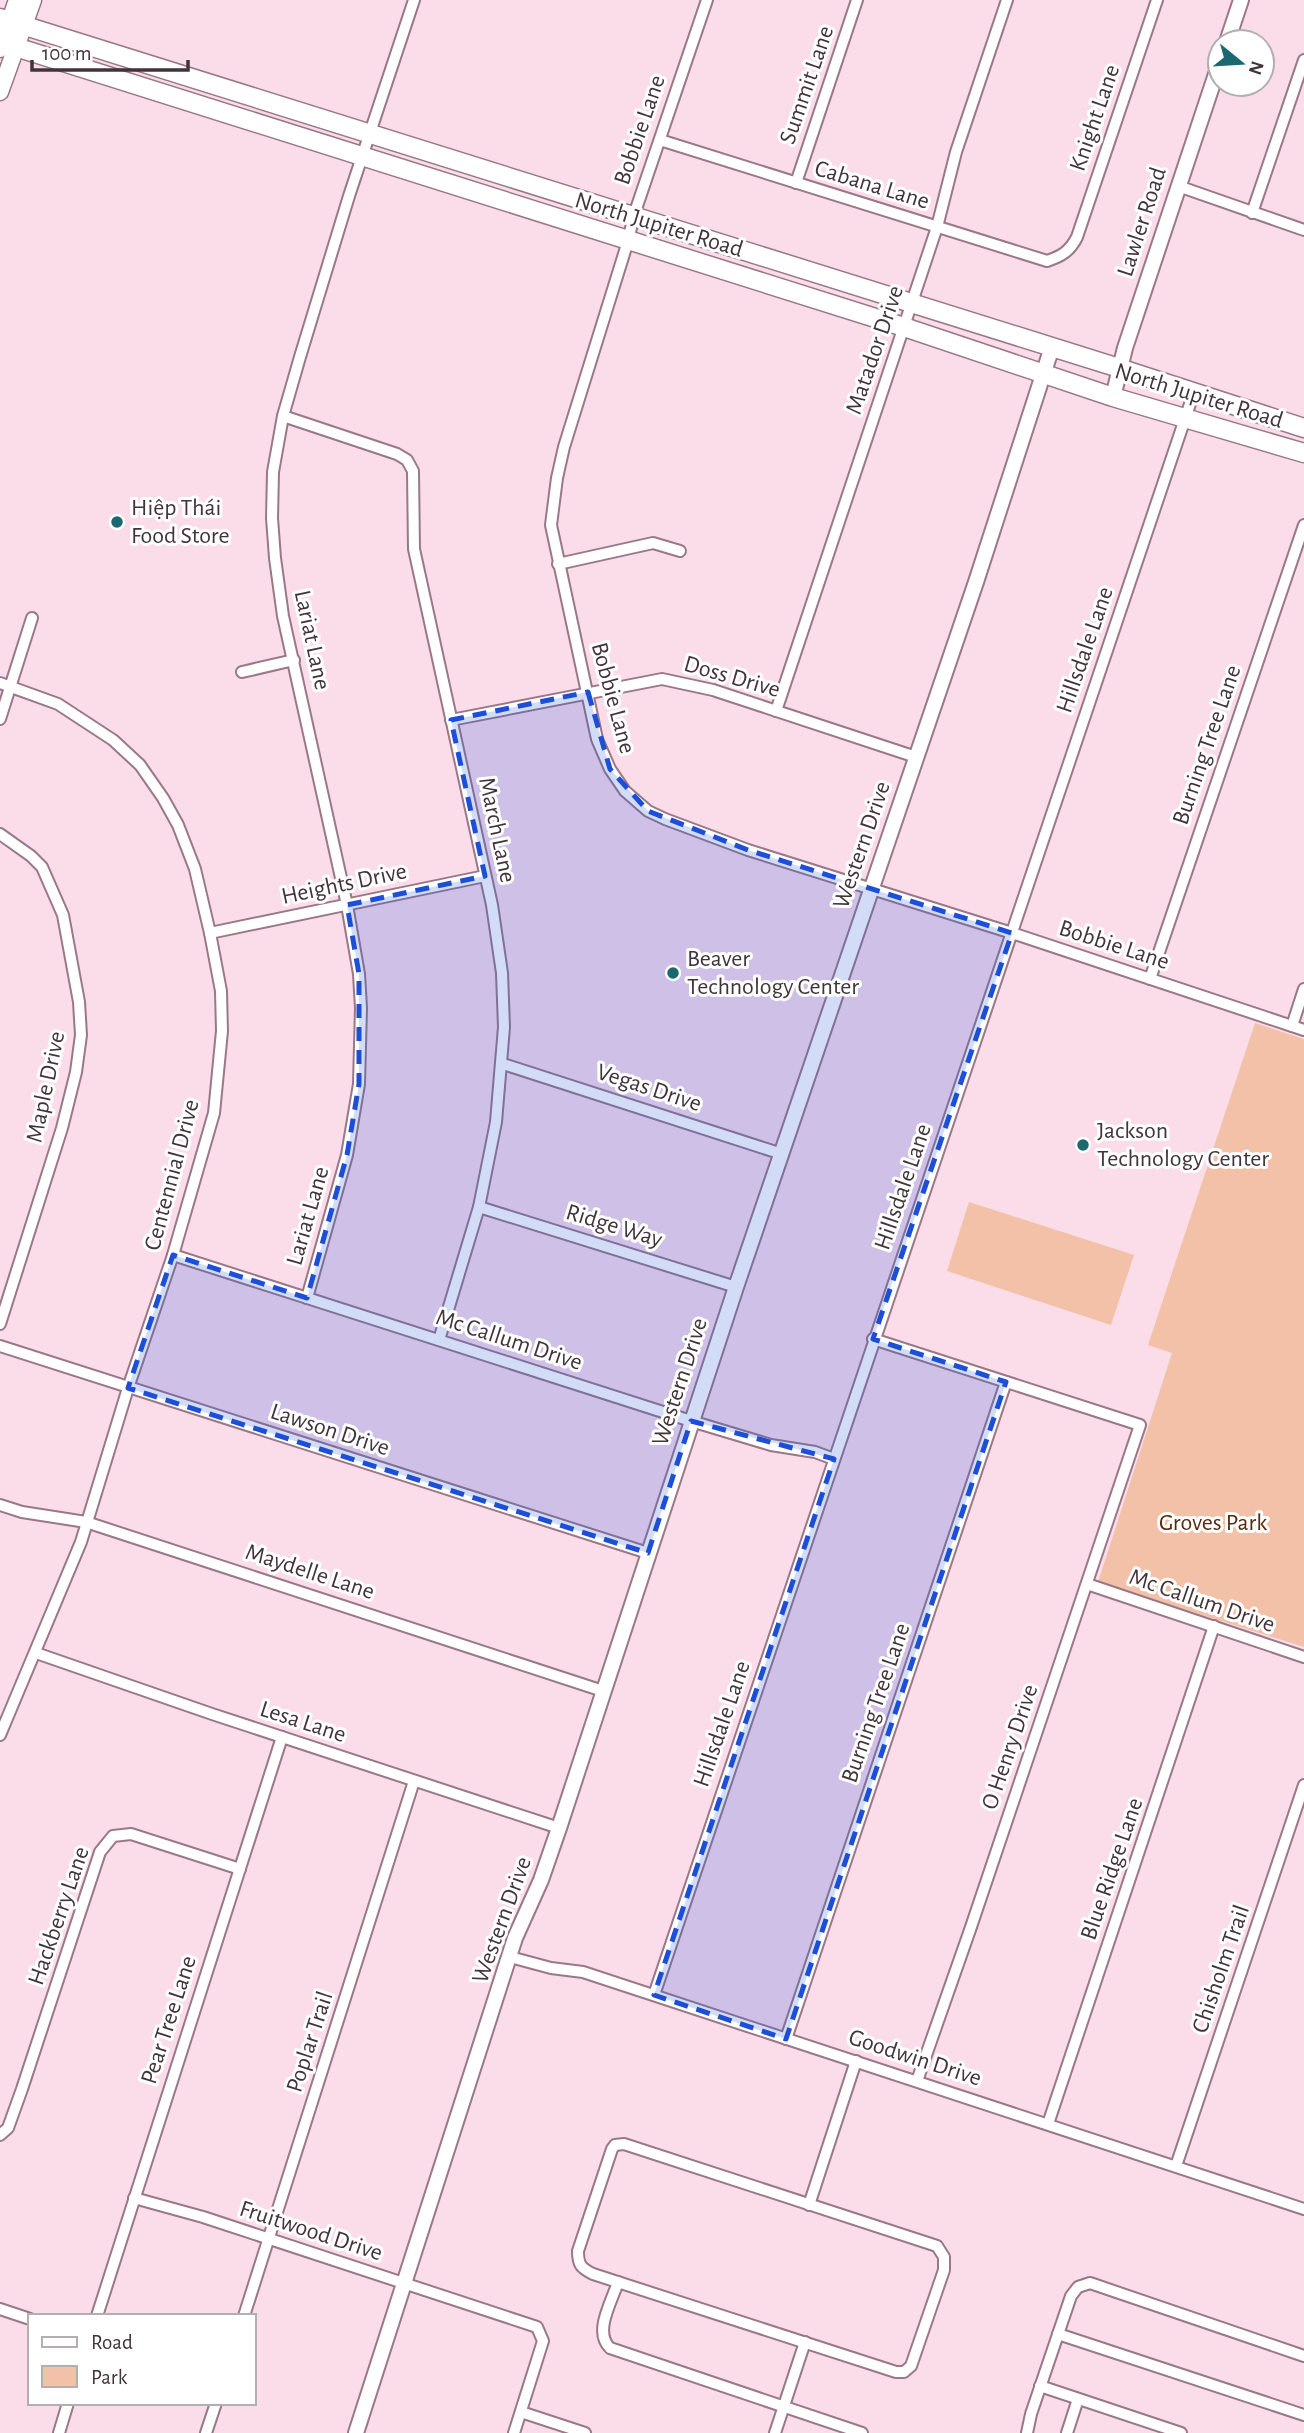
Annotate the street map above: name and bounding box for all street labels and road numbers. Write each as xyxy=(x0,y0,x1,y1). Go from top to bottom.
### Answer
street label: Summit Lane xyxy=(776,23,838,147)
street label: Knight Lane xyxy=(1066,62,1124,174)
street label: Bobbie Lane xyxy=(610,72,670,188)
street label: Cabana Lane xyxy=(812,156,932,214)
street label: Lawler Road xyxy=(1113,164,1171,280)
street label: North Jupiter Road xyxy=(572,188,746,262)
street label: Matador Drive xyxy=(842,283,908,417)
street label: North Jupiter Road xyxy=(1112,359,1286,433)
street label: Hillsdale Lane xyxy=(1052,584,1118,716)
street label: Lariat Lane xyxy=(290,588,334,692)
street label: Bobbie Lane xyxy=(587,640,639,756)
street label: Doss Drive xyxy=(681,652,783,702)
street label: Burning Tree Lane xyxy=(1168,662,1246,828)
street label: March Lane xyxy=(474,775,520,885)
street label: Western Drive xyxy=(829,778,895,912)
street label: Heights Drive xyxy=(279,859,409,909)
street label: Bobbie Lane xyxy=(1056,916,1172,974)
street label: Maple Drive xyxy=(23,1029,69,1145)
street label: Vegas Drive xyxy=(594,1060,704,1116)
street label: Centennial Drive xyxy=(140,1097,204,1253)
street label: Hillsdale Lane xyxy=(870,1121,936,1253)
street label: Lariat Lane xyxy=(282,1164,334,1268)
street label: Ridge Way xyxy=(563,1200,665,1252)
street label: Mc Callum Drive xyxy=(433,1305,585,1375)
street label: Western Drive xyxy=(648,1315,712,1449)
street label: Lawson Drive xyxy=(268,1399,392,1461)
street label: Maydelle Lane xyxy=(243,1540,377,1604)
street label: Mc Callum Drive xyxy=(1126,1565,1278,1637)
street label: Burning Tree Lane xyxy=(837,1620,915,1786)
street label: Hillsdale Lane xyxy=(689,1658,755,1790)
street label: O Henry Drive xyxy=(977,1681,1043,1813)
street label: Lesa Lane xyxy=(257,1697,349,1747)
street label: Blue Ridge Lane xyxy=(1076,1795,1148,1943)
street label: Hackberry Lane xyxy=(24,1844,94,1988)
street label: Western Drive xyxy=(468,1854,536,1986)
street label: Chisholm Trail xyxy=(1188,1902,1254,2036)
street label: Pear Tree Lane xyxy=(137,1953,201,2087)
street label: Poplar Trail xyxy=(282,1989,338,2095)
street label: Goodwin Drive xyxy=(846,2025,984,2091)
street label: Fruitwood Drive xyxy=(237,2197,385,2265)

